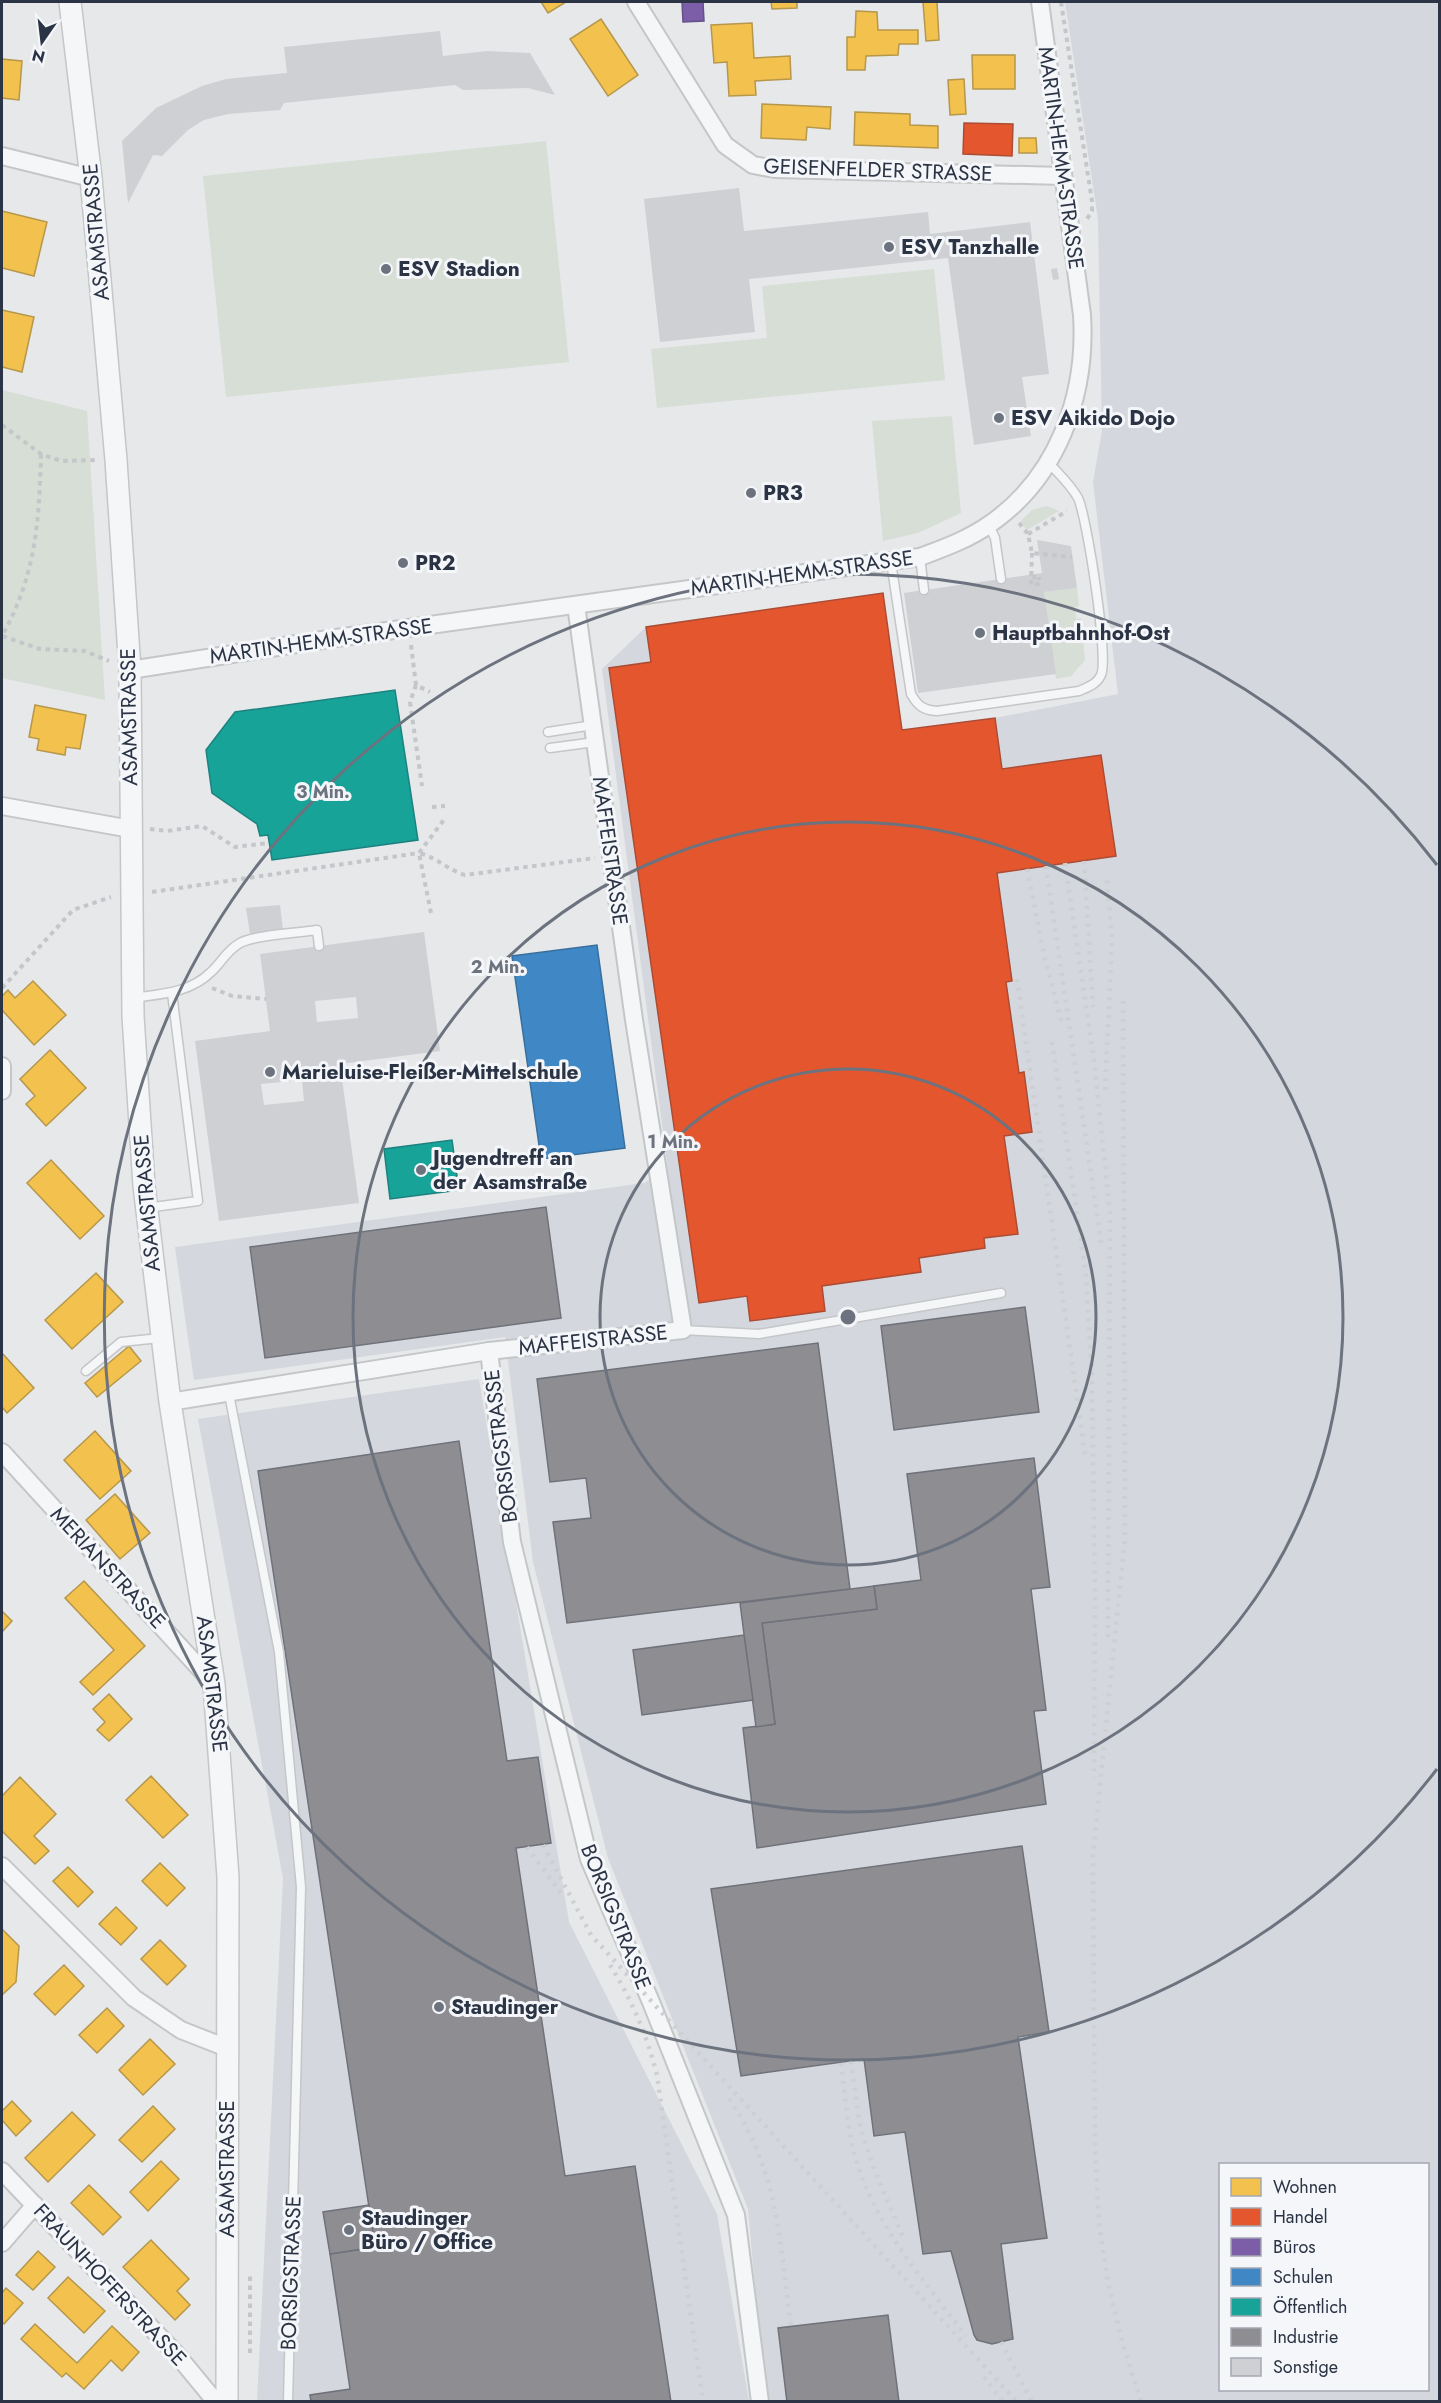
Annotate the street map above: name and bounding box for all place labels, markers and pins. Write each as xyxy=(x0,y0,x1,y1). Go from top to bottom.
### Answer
place label: ESV Tanzhalle xyxy=(901,232,1039,262)
marker: ESV Tanzhalle xyxy=(882,240,896,254)
place label: ESV Stadion xyxy=(398,254,520,284)
marker: ESV Stadion xyxy=(379,262,393,276)
place label: ESV Aikido Dojo xyxy=(1011,403,1175,433)
marker: ESV Aikido Dojo xyxy=(992,411,1006,425)
place label: PR3 xyxy=(763,478,803,508)
marker: PR3 xyxy=(744,486,758,500)
place label: PR2 xyxy=(415,548,455,578)
marker: PR2 xyxy=(396,556,410,570)
place label: Hauptbahnhof-Ost xyxy=(992,618,1170,648)
marker: Hauptbahnhof-Ost xyxy=(973,626,987,640)
place label: Marieluise-Fleißer-Mittelschule xyxy=(282,1057,579,1087)
marker: Marieluise-Fleißer-Mittelschule xyxy=(263,1065,277,1079)
place label: Jugendtreff an der Asamstraße xyxy=(429,1143,587,1197)
marker: Jugendtreff an der Asamstraße xyxy=(414,1163,428,1177)
centre of rings xyxy=(838,1307,858,1327)
place label: Staudinger xyxy=(451,1992,559,2022)
marker: Staudinger xyxy=(432,2000,446,2014)
place label: Staudinger Büro / Office xyxy=(361,2203,493,2257)
marker: Staudinger Büro / Office xyxy=(342,2223,356,2237)

